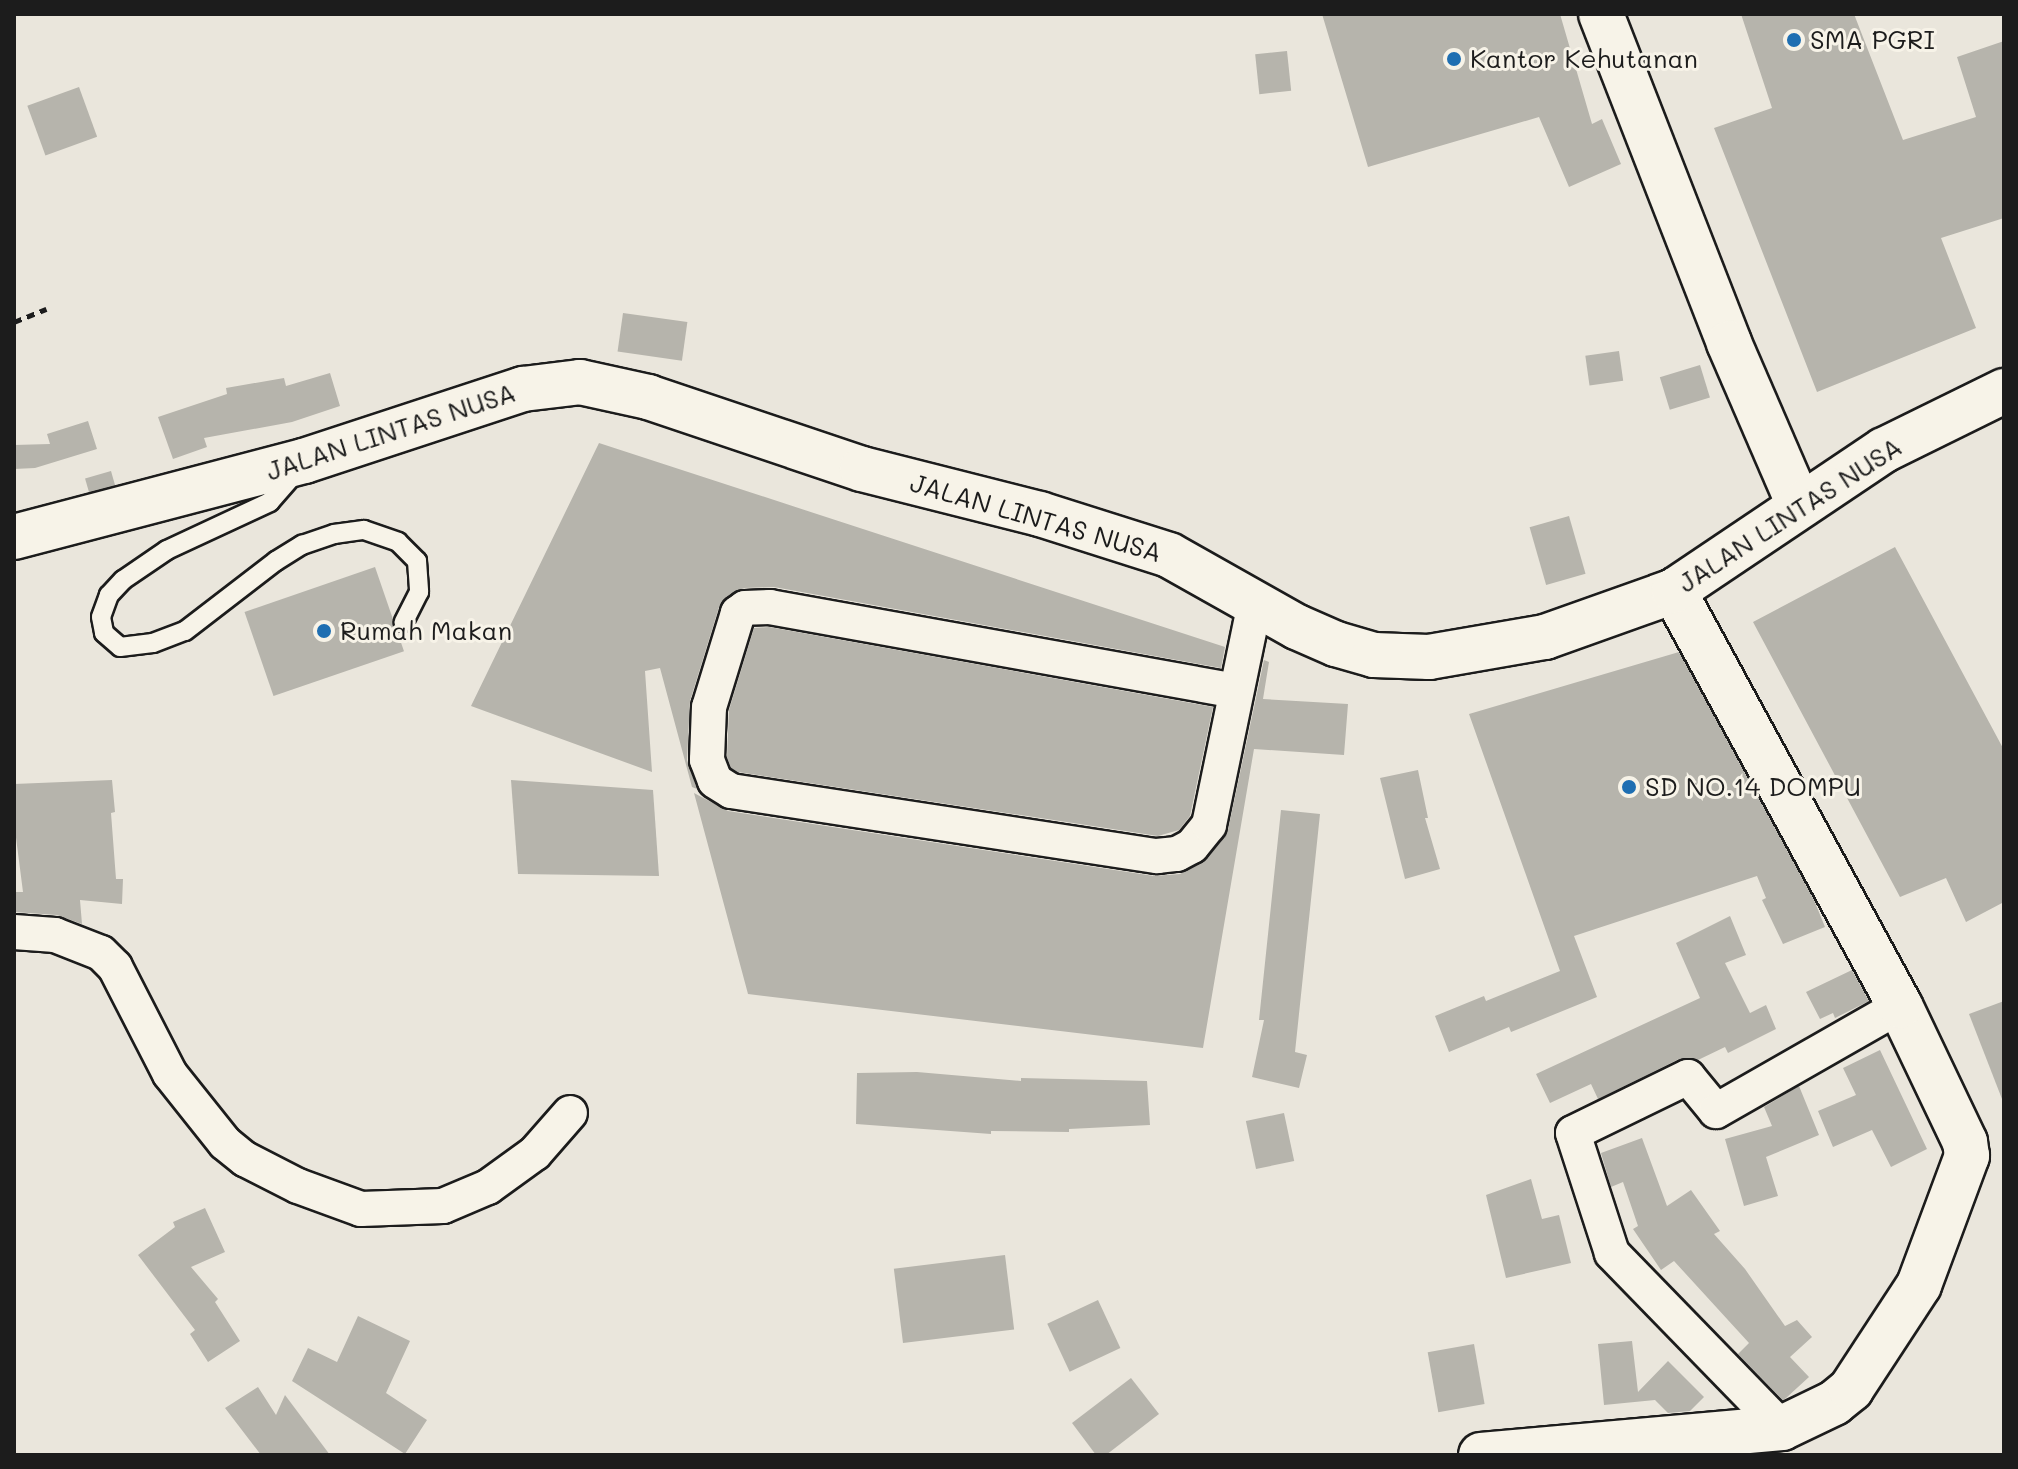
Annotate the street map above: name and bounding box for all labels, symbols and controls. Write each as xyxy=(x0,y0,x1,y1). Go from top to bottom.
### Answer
place label: SMA PGRI xyxy=(1810,24,1935,56)
marker: SMA PGRI xyxy=(1785,31,1803,49)
place label: Kantor Kehutanan xyxy=(1470,43,1698,75)
marker: Kantor Kehutanan xyxy=(1445,50,1463,68)
street label: JALAN LINTAS NUSA xyxy=(262,377,520,487)
street label: JALAN LINTAS NUSA xyxy=(1672,431,1908,599)
street label: JALAN LINTAS NUSA xyxy=(907,467,1165,569)
place label: Rumah Makan xyxy=(340,615,512,647)
marker: Rumah Makan xyxy=(315,622,333,640)
place label: SD NO.14 DOMPU xyxy=(1645,771,1861,803)
marker: SD NO.14 DOMPU xyxy=(1620,778,1638,796)

